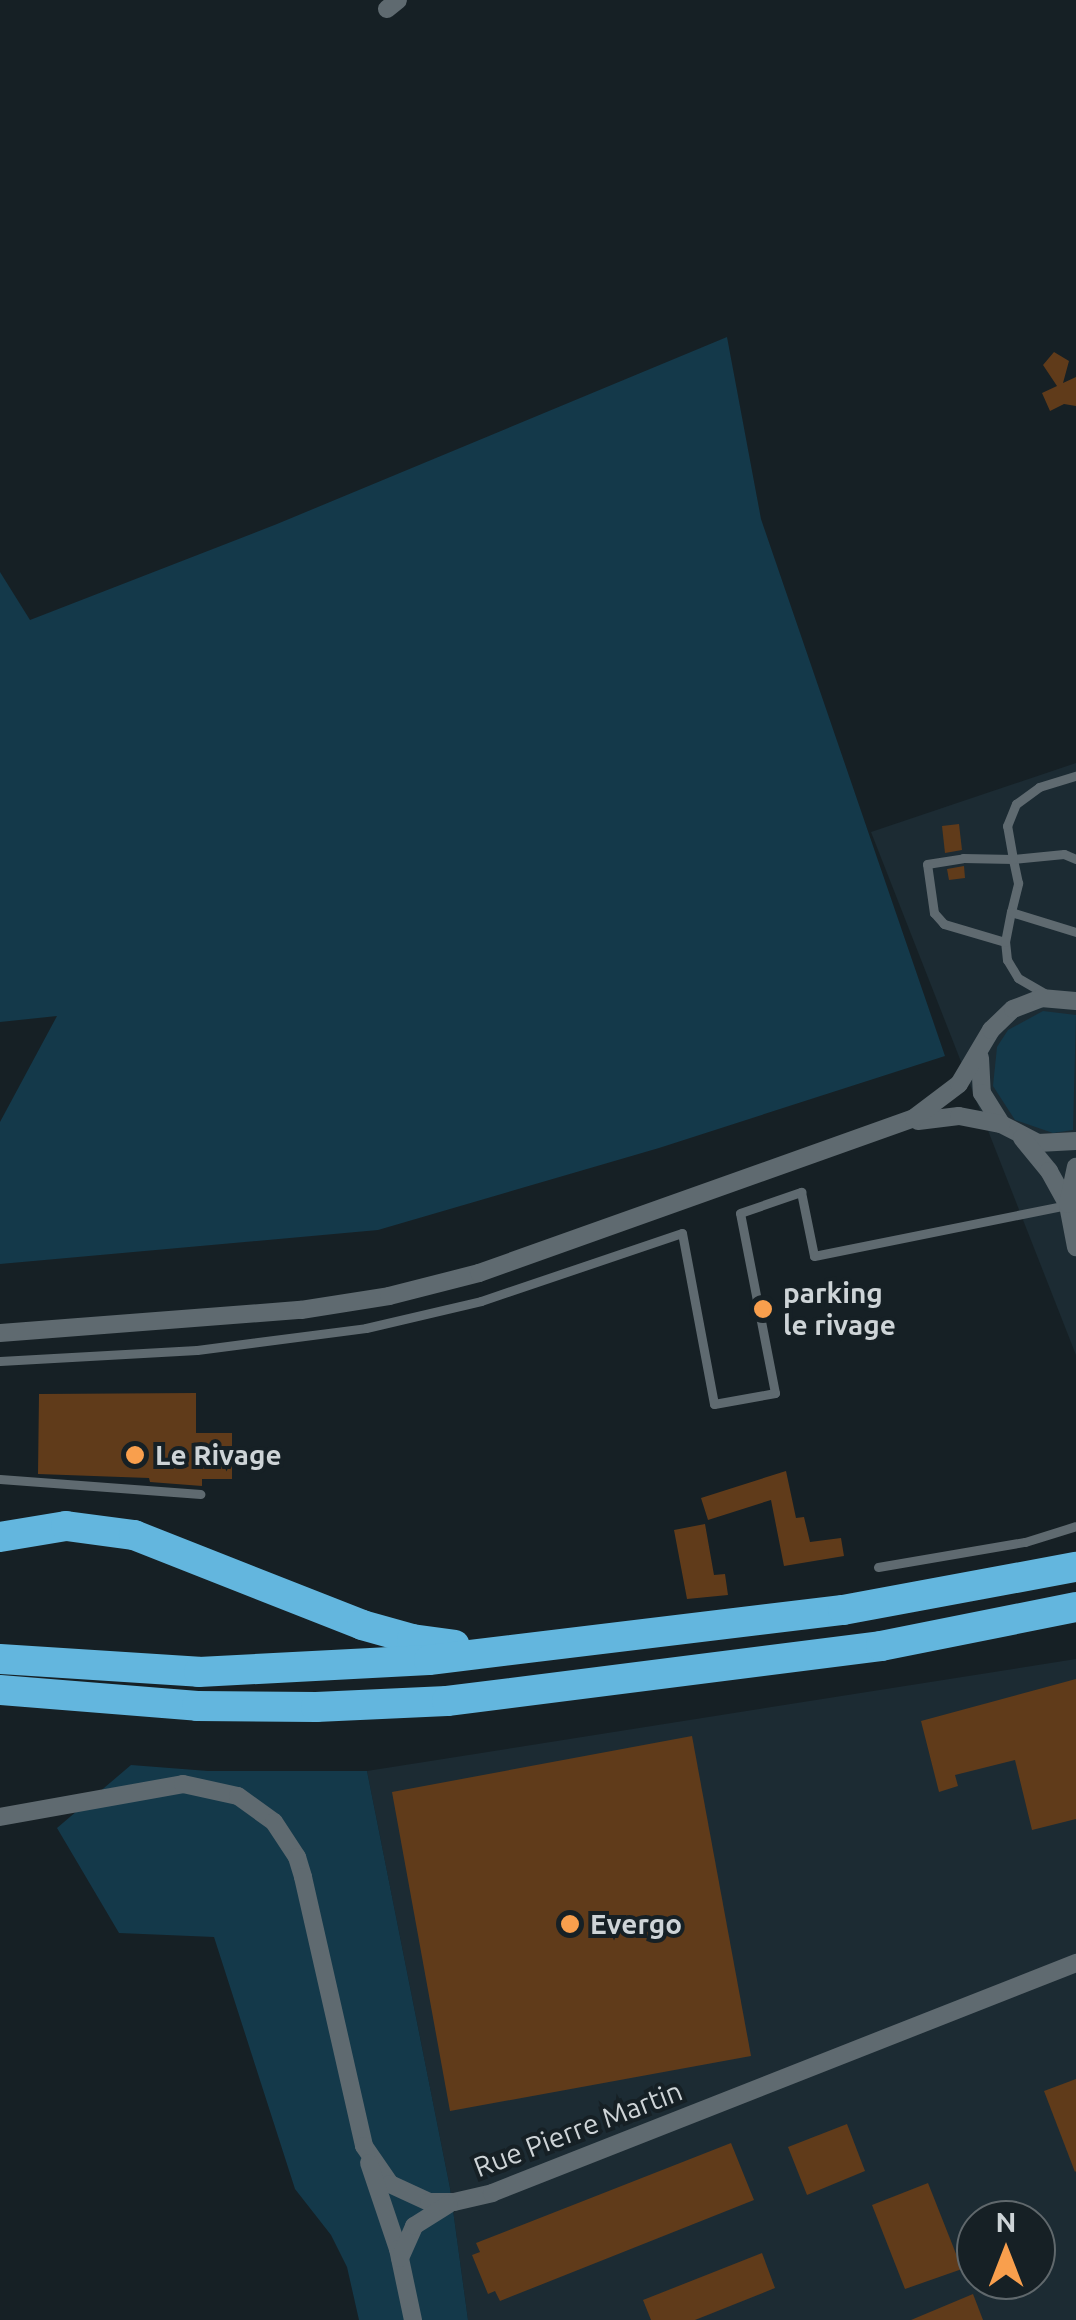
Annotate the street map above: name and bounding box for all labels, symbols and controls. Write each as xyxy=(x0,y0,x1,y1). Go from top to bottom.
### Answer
place label: parking le rivage xyxy=(783,1276,896,1342)
marker: parking le rivage xyxy=(752,1298,774,1320)
place label: Le Rivage xyxy=(155,1438,282,1472)
marker: Le Rivage xyxy=(124,1444,146,1466)
place label: Evergo xyxy=(590,1907,682,1941)
marker: Evergo xyxy=(559,1913,581,1935)
street label: Rue Pierre Martin xyxy=(469,2074,687,2184)
north arrow xyxy=(956,2200,1056,2300)
text: N xyxy=(996,2206,1016,2237)

